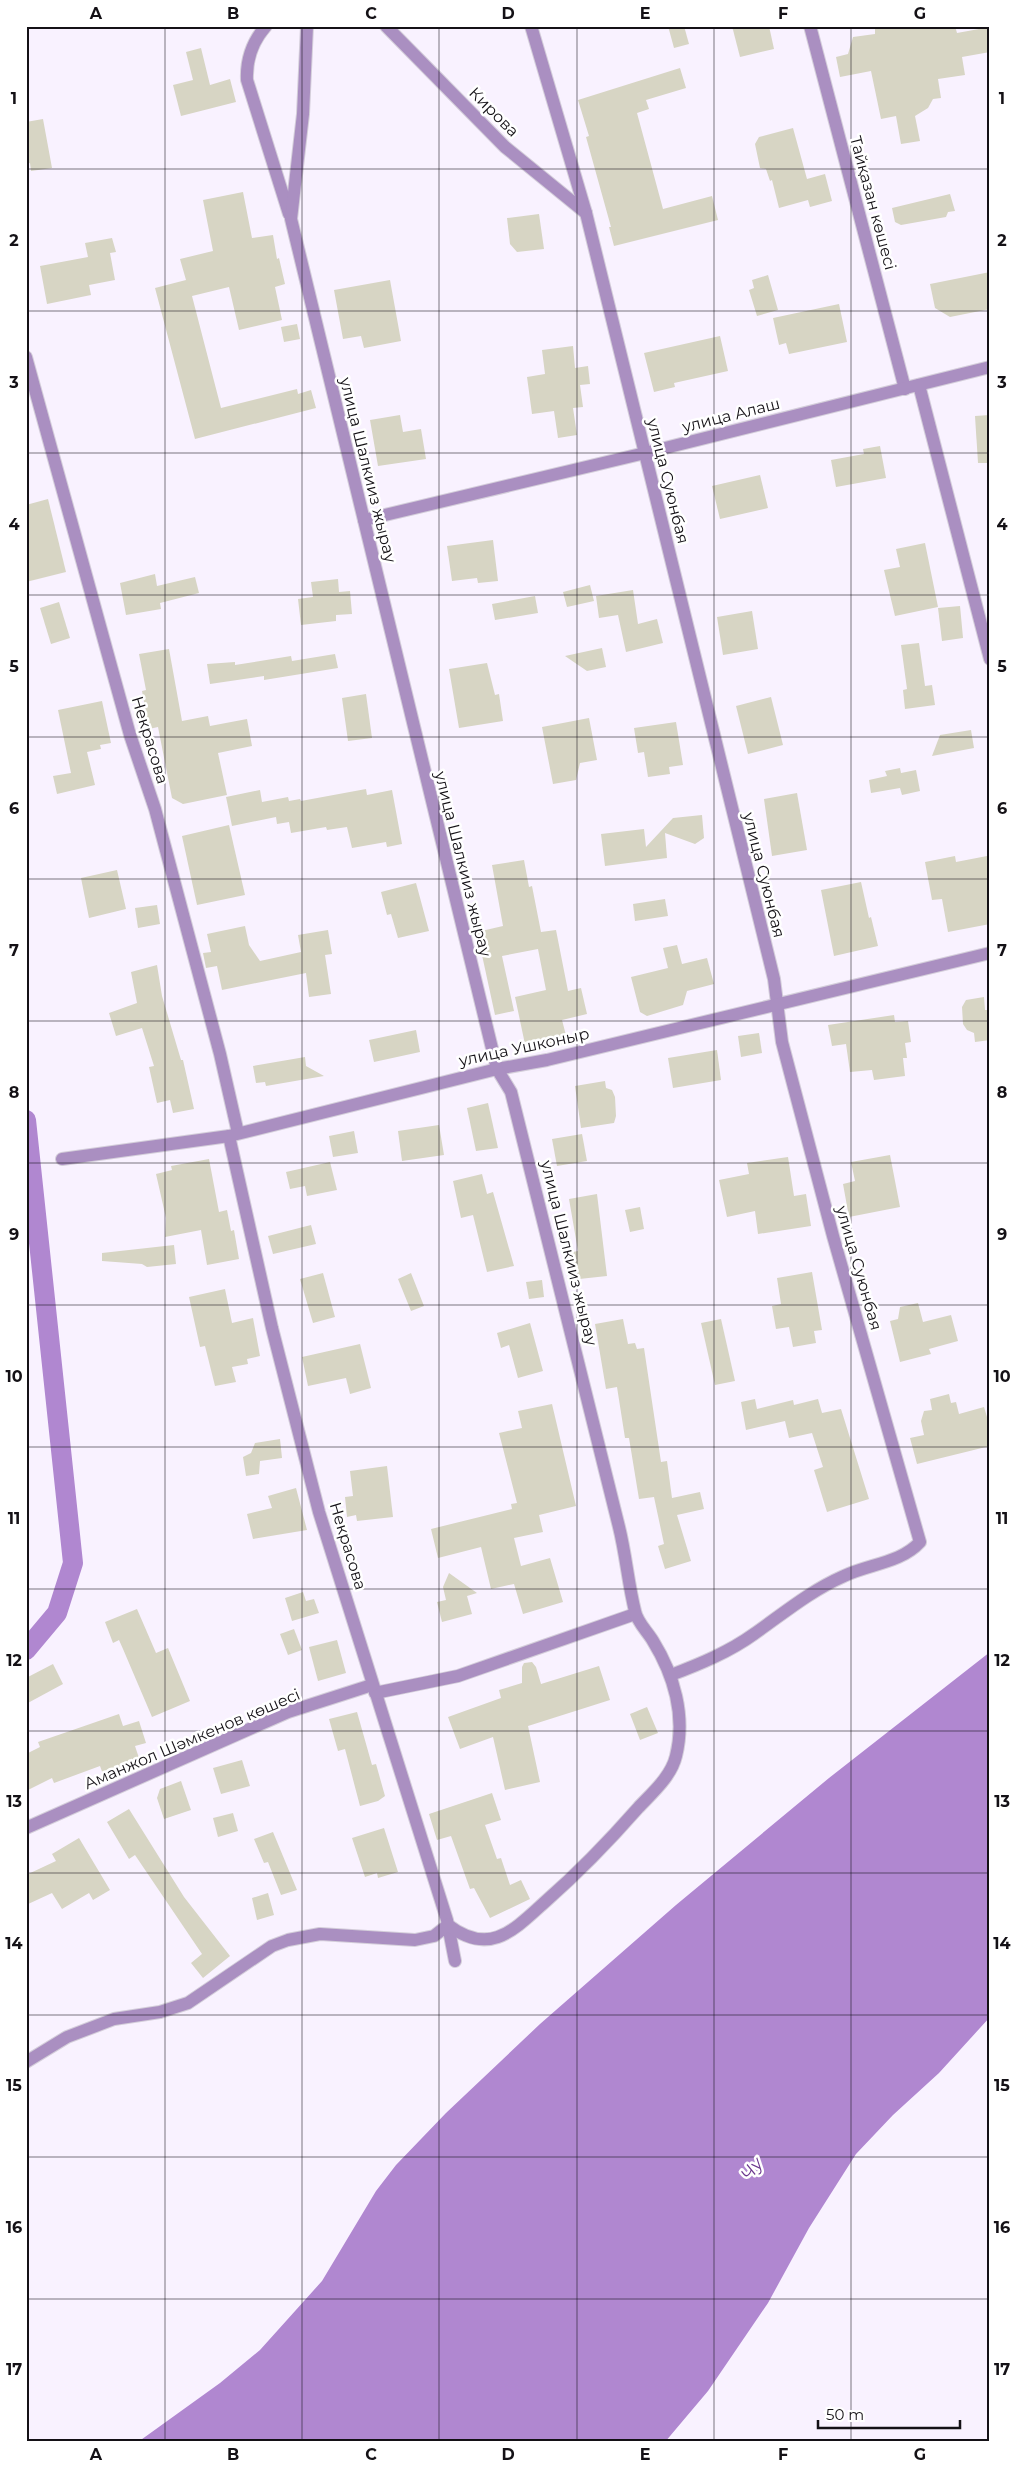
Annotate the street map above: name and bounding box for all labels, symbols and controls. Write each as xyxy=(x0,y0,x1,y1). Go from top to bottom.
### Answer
text: A xyxy=(89,4,103,23)
text: B xyxy=(227,4,239,23)
text: C xyxy=(365,4,377,23)
text: D xyxy=(501,4,515,23)
text: E xyxy=(640,4,650,23)
text: F xyxy=(778,4,788,23)
text: G xyxy=(914,4,926,23)
street label: Кирова xyxy=(465,83,523,141)
text: 1 xyxy=(11,89,17,108)
text: 1 xyxy=(999,89,1005,108)
street label: Тайқазан көшесі xyxy=(846,134,900,272)
text: 2 xyxy=(9,231,19,250)
text: 2 xyxy=(997,231,1007,250)
text: 3 xyxy=(8,373,19,392)
text: 3 xyxy=(996,373,1007,392)
street label: улица Шалкииз жырау xyxy=(336,375,400,565)
street label: улица Алаш xyxy=(679,394,782,437)
street label: улица Суюнбая xyxy=(643,415,693,546)
text: 4 xyxy=(8,515,20,534)
text: 4 xyxy=(996,515,1008,534)
text: 5 xyxy=(9,657,19,676)
text: 5 xyxy=(997,657,1007,676)
street label: Некрасова xyxy=(128,694,172,786)
street label: улица Шалкииз жырау xyxy=(431,769,495,959)
text: 6 xyxy=(9,799,19,818)
text: 6 xyxy=(997,799,1007,818)
street label: улица Суюнбая xyxy=(739,809,789,940)
text: 7 xyxy=(9,941,19,960)
text: 7 xyxy=(997,941,1007,960)
street label: улица Ушконыр xyxy=(456,1024,591,1070)
text: 8 xyxy=(9,1083,19,1102)
text: 8 xyxy=(997,1083,1007,1102)
street label: улица Шалкииз жырау xyxy=(537,1158,601,1348)
street label: улица Суюнбая xyxy=(832,1203,886,1332)
text: 9 xyxy=(9,1225,19,1244)
text: 9 xyxy=(997,1225,1007,1244)
text: 10 xyxy=(5,1367,23,1386)
text: 10 xyxy=(993,1367,1011,1386)
street label: Некрасова xyxy=(326,1500,370,1592)
text: 11 xyxy=(8,1509,20,1528)
text: 11 xyxy=(996,1509,1008,1528)
text: 12 xyxy=(6,1651,22,1670)
text: 12 xyxy=(994,1651,1010,1670)
street label: Аманжол Шәмкенов көшесі xyxy=(81,1685,303,1793)
text: 13 xyxy=(6,1792,22,1811)
text: 13 xyxy=(994,1792,1010,1811)
text: 14 xyxy=(5,1934,23,1953)
text: 14 xyxy=(993,1934,1011,1953)
text: 15 xyxy=(6,2076,22,2095)
text: 15 xyxy=(994,2076,1010,2095)
water label: Чу xyxy=(736,2152,768,2185)
text: 16 xyxy=(6,2218,22,2237)
text: 16 xyxy=(994,2218,1010,2237)
text: 17 xyxy=(6,2360,22,2379)
text: 17 xyxy=(994,2360,1010,2379)
scale bar xyxy=(818,2398,961,2430)
text: 50 m xyxy=(826,2405,864,2424)
text: A xyxy=(89,2445,103,2464)
text: B xyxy=(227,2445,239,2464)
text: C xyxy=(365,2445,377,2464)
text: D xyxy=(501,2445,515,2464)
text: E xyxy=(640,2445,650,2464)
text: F xyxy=(778,2445,788,2464)
text: G xyxy=(914,2445,926,2464)

